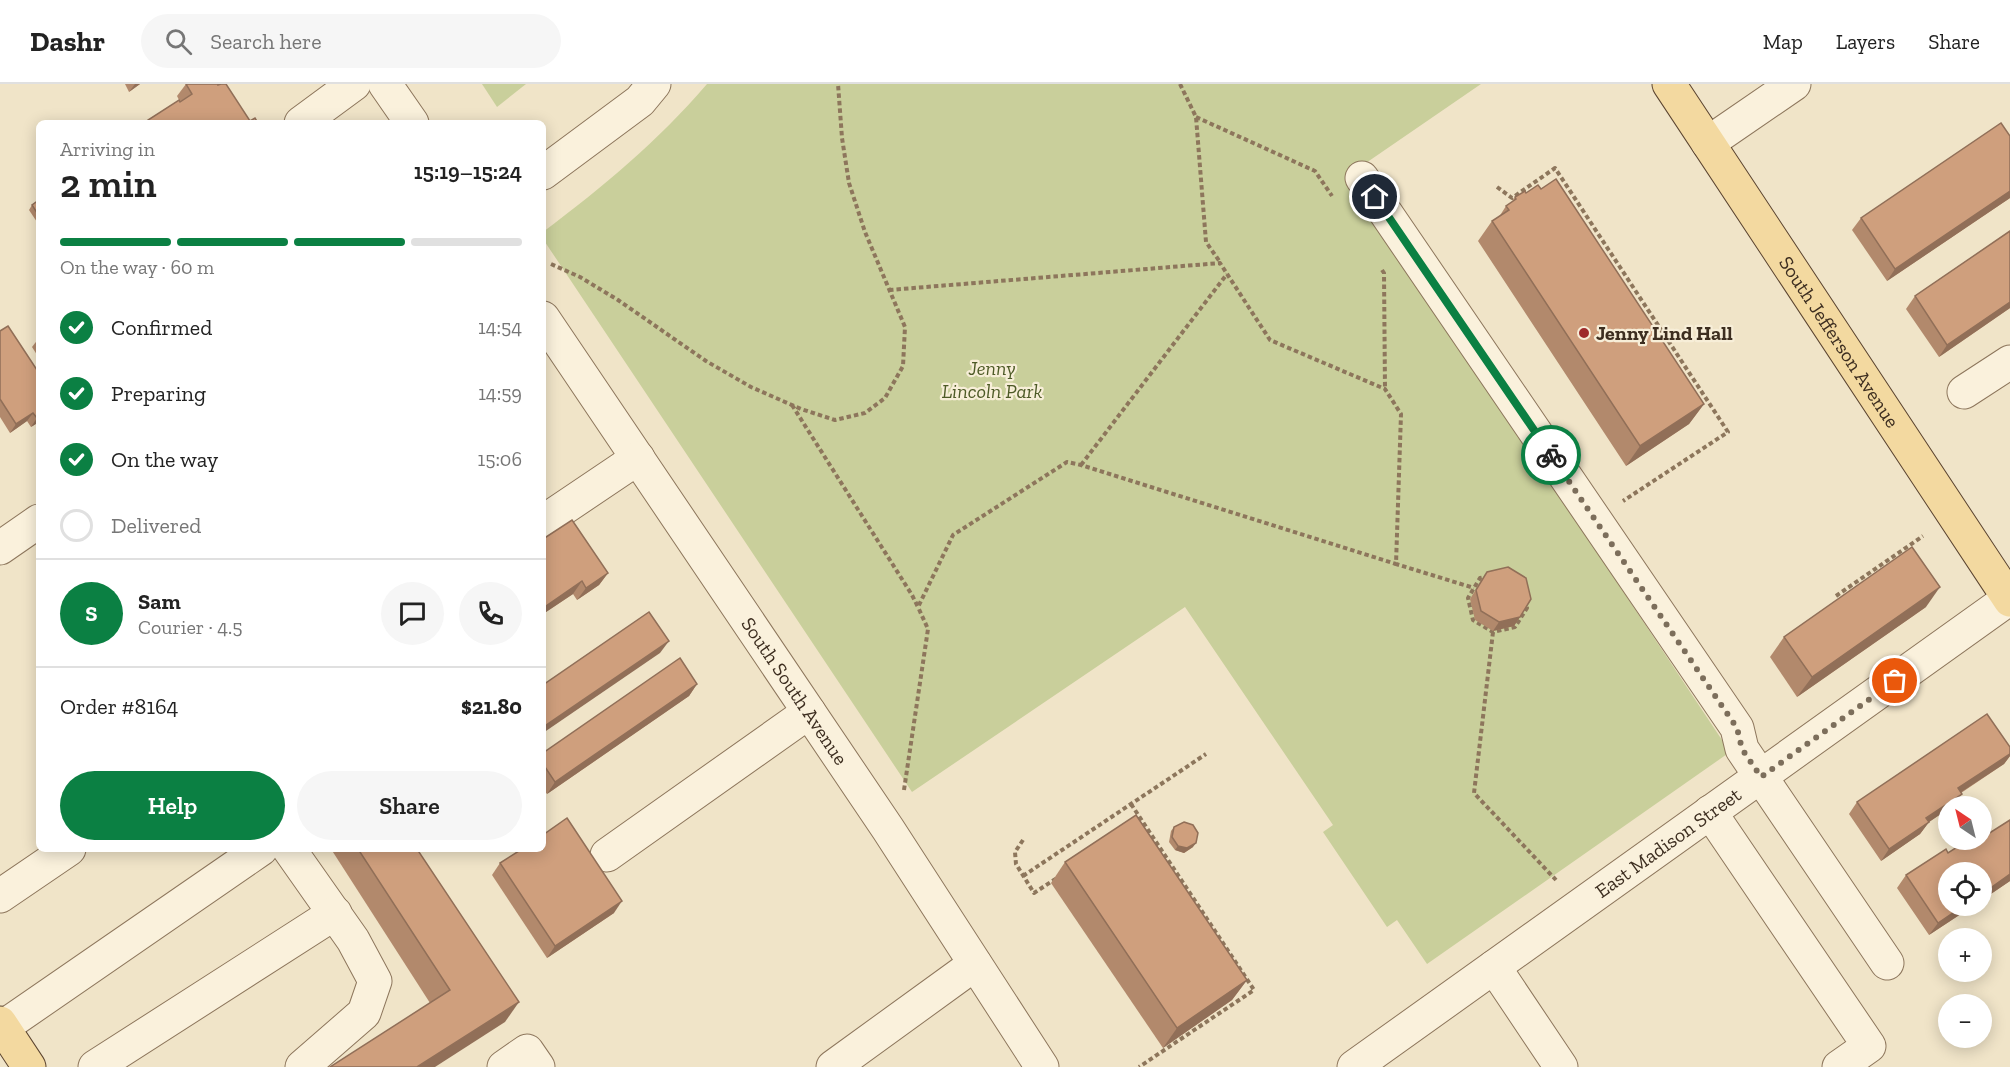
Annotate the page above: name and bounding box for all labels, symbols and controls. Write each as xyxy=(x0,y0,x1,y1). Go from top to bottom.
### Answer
search box xyxy=(141,14,561,68)
text: Dashr xyxy=(30,25,105,58)
icon: search xyxy=(162,25,195,58)
text: Search here xyxy=(210,28,322,55)
text: Map xyxy=(1763,29,1803,54)
text: Layers xyxy=(1836,29,1895,54)
text: Share xyxy=(1928,29,1980,54)
text: Arriving in xyxy=(60,137,155,161)
text: 15:19–15:24 xyxy=(414,158,522,185)
text: 2 min xyxy=(60,160,157,207)
pin xyxy=(1349,171,1400,222)
icon: home xyxy=(1358,180,1391,213)
street label: South Jefferson Avenue xyxy=(1774,251,1905,432)
text: On the way · 60 m xyxy=(60,255,214,279)
icon: check xyxy=(60,311,93,344)
text: Confirmed xyxy=(111,314,212,341)
text: 14:54 xyxy=(478,315,522,339)
place label: Jenny Lind Hall xyxy=(1596,321,1733,345)
marker: Jenny Lind Hall xyxy=(1577,326,1591,340)
park label: Jenny Lincoln Park xyxy=(942,356,1042,403)
icon: check xyxy=(60,377,93,410)
text: Preparing xyxy=(111,380,206,407)
text: 14:59 xyxy=(478,381,522,405)
courier xyxy=(1521,425,1581,485)
icon: bike xyxy=(1535,439,1568,472)
icon: check xyxy=(60,443,93,476)
text: On the way xyxy=(111,446,218,473)
text: 15:06 xyxy=(477,447,522,471)
text: Delivered xyxy=(111,512,201,539)
button: chat xyxy=(381,582,444,645)
button: phone xyxy=(459,582,522,645)
text: Sam xyxy=(138,588,181,615)
text: S xyxy=(85,600,98,627)
street label: South South Avenue xyxy=(736,613,853,769)
text: Courier · 4.5 xyxy=(138,615,243,639)
pin xyxy=(1869,655,1920,706)
icon: bag xyxy=(1878,664,1911,697)
text: Order #8164 xyxy=(60,693,178,720)
text: $21.80 xyxy=(461,693,522,720)
button: Help xyxy=(60,771,285,840)
button: Share xyxy=(297,771,522,840)
street label: East Madison Street xyxy=(1590,782,1746,903)
north arrow xyxy=(1938,796,1992,850)
map controls xyxy=(1938,796,1992,1048)
button: locate xyxy=(1938,862,1992,916)
button: + xyxy=(1938,928,1992,982)
button: − xyxy=(1938,994,1992,1048)

